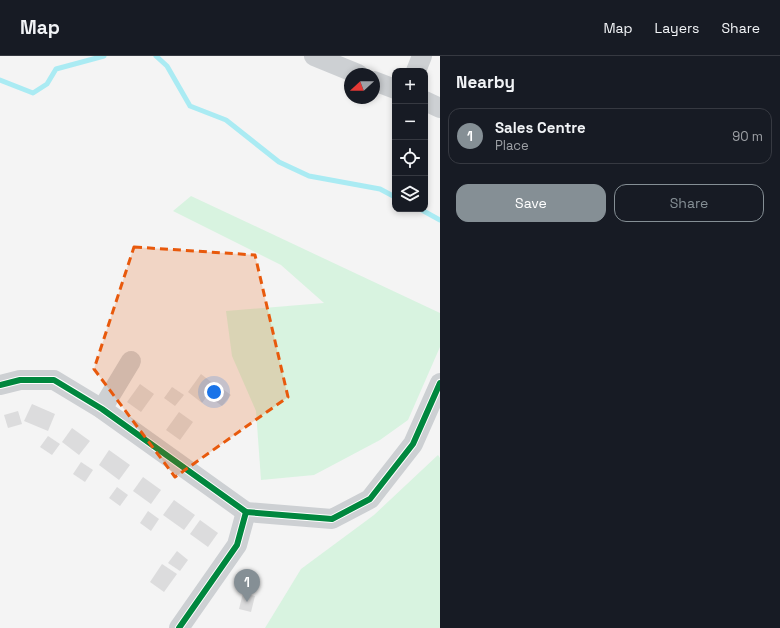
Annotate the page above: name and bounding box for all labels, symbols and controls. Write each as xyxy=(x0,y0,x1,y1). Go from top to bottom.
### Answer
text: Map xyxy=(20,15,60,40)
text: Map xyxy=(603,19,633,37)
text: Layers xyxy=(655,19,699,37)
text: Share xyxy=(721,19,760,37)
north arrow xyxy=(344,68,380,104)
map controls xyxy=(392,68,428,212)
button: + xyxy=(392,68,428,104)
text: Nearby xyxy=(456,71,515,93)
button: − xyxy=(392,104,428,140)
text: Sales Centre xyxy=(495,118,586,137)
text: 1 xyxy=(467,128,473,145)
text: 90 m xyxy=(732,128,763,145)
text: Place xyxy=(495,137,529,154)
button: locate xyxy=(392,140,428,176)
button: layers xyxy=(392,176,428,212)
button: Save xyxy=(456,184,606,222)
button: Share xyxy=(614,184,764,222)
your location xyxy=(204,382,224,402)
pin: 1 xyxy=(234,569,260,602)

